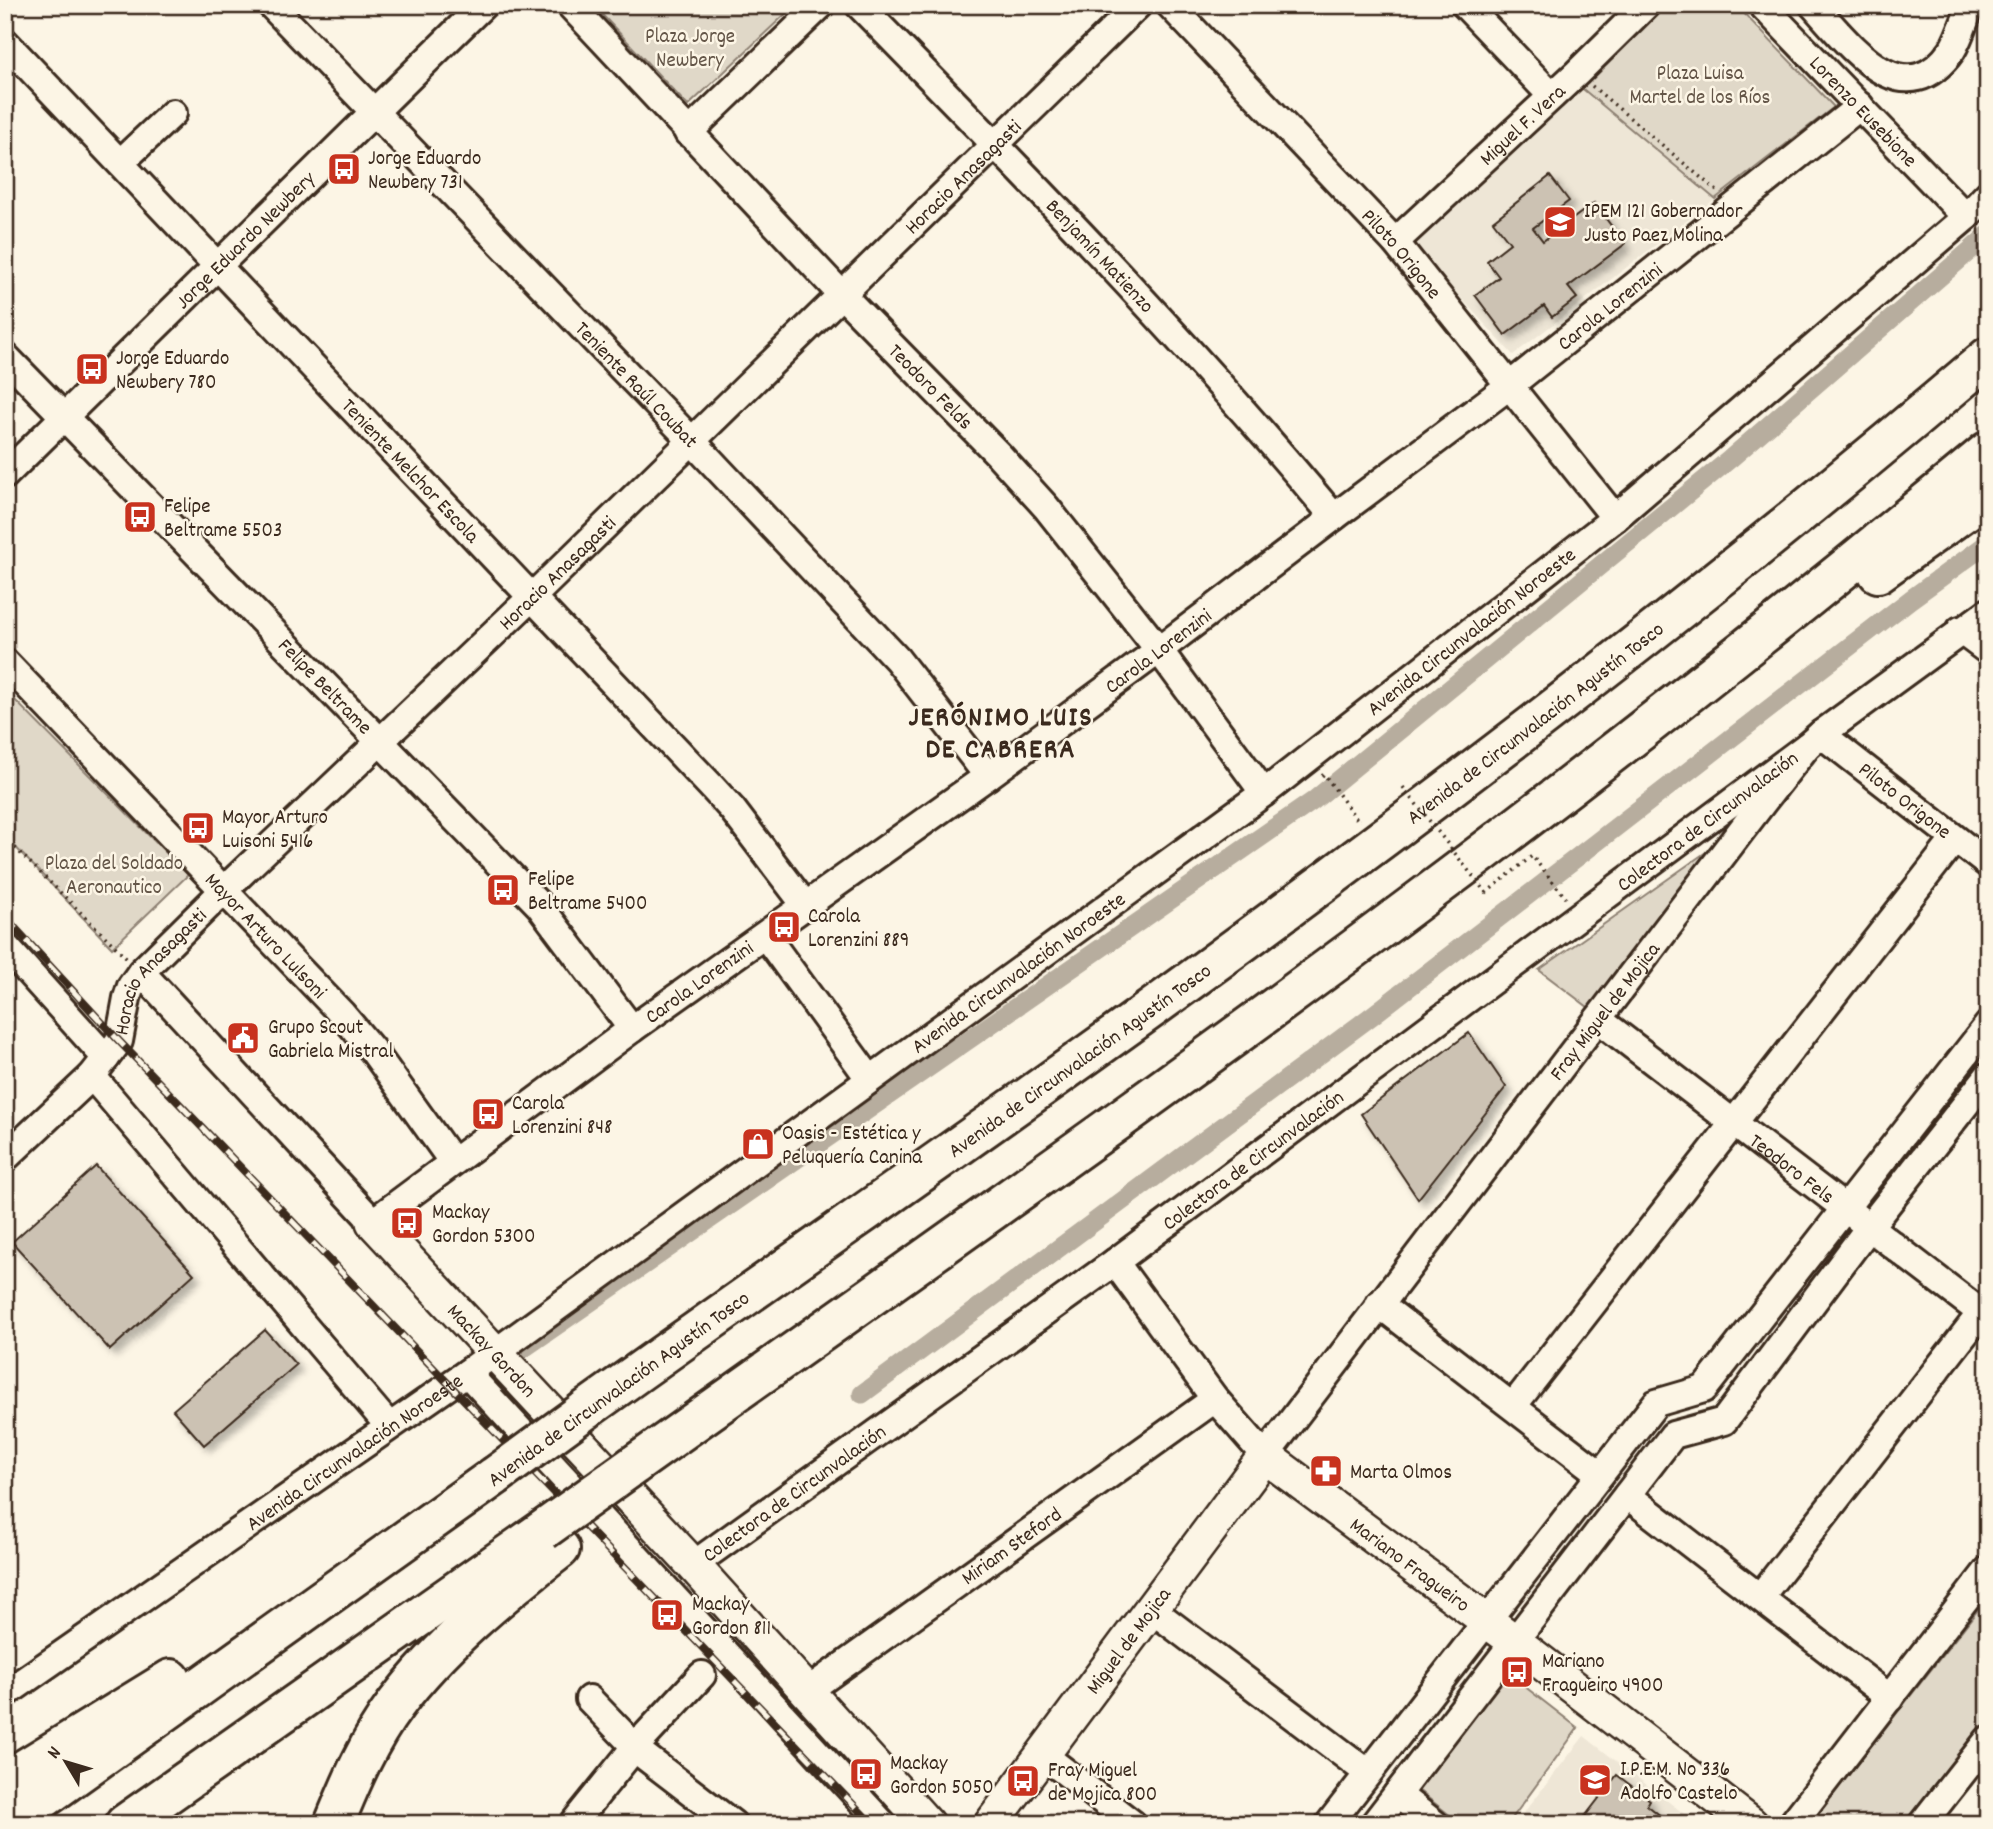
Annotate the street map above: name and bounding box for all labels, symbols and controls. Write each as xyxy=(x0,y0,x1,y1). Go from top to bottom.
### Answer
park label: Plaza Jorge Newbery xyxy=(645,23,735,77)
street label: Lorenzo Eusebione xyxy=(1801,50,1923,176)
park label: Plaza Luisa Martel de los Ríos xyxy=(1630,60,1770,114)
street label: Miguel F. Vera xyxy=(1474,78,1574,174)
street label: Horacio Anasagasti xyxy=(899,114,1030,243)
place label: Jorge Eduardo Newbery 731 xyxy=(368,145,481,199)
bus stop icon: Jorge Eduardo Newbery 731 xyxy=(325,150,363,188)
street label: Jorge Eduardo Newbery xyxy=(170,165,324,317)
street label: Benjamín Matienzo xyxy=(1037,193,1160,321)
place label: IPEM 121 Gobernador Justo Paez Molina xyxy=(1584,198,1743,252)
street label: Piloto Origone xyxy=(1353,203,1447,307)
school or university icon: IPEM 121 Gobernador Justo Paez Molina xyxy=(1541,203,1579,241)
street label: Carola Lorenzini xyxy=(1552,257,1670,360)
street label: Teniente Raúl Coubat xyxy=(566,316,704,457)
street label: Teodoro Felds xyxy=(880,338,978,438)
place label: Jorge Eduardo Newbery 780 xyxy=(116,345,229,399)
bus stop icon: Jorge Eduardo Newbery 780 xyxy=(73,350,111,388)
street label: Teniente Melchor Escola xyxy=(333,393,486,552)
place label: Felipe Beltrame 5503 xyxy=(164,493,282,547)
bus stop icon: Felipe Beltrame 5503 xyxy=(121,498,159,536)
street label: Horacio Anasagasti xyxy=(493,510,625,639)
street label: Avenida Circunvalación Noroeste xyxy=(1362,542,1584,725)
street label: Carola Lorenzini xyxy=(1100,603,1220,703)
street label: Avenida de Circunvalación Agustín Tosco xyxy=(1402,616,1672,833)
street label: Felipe Beltrame xyxy=(269,633,378,743)
district label: JERÓNIMO LUIS DE CABRERA xyxy=(908,700,1094,772)
street label: Colectora de Circunvalación xyxy=(1612,745,1806,901)
street label: Piloto Origone xyxy=(1851,756,1957,848)
place label: Mayor Arturo Luisoni 5416 xyxy=(222,804,328,858)
bus stop icon: Mayor Arturo Luisoni 5416 xyxy=(179,809,217,847)
park label: Plaza del Soldado Aeronautico xyxy=(45,850,183,904)
place label: Felipe Beltrame 5400 xyxy=(528,866,647,920)
street label: Mayor Arturo Lulsoni xyxy=(196,867,332,1007)
bus stop icon: Felipe Beltrame 5400 xyxy=(484,871,522,909)
street label: Avenida Circunvalación Noroeste xyxy=(906,886,1133,1063)
street label: Horacio Anasagasti xyxy=(108,903,215,1038)
place label: Carola Lorenzini 889 xyxy=(808,903,909,957)
bus stop icon: Carola Lorenzini 889 xyxy=(765,908,803,946)
street label: Carola Lorenzini xyxy=(640,935,761,1033)
street label: Fray Miguel de Mojica xyxy=(1544,936,1670,1088)
street label: Avenida de Circunvalación Agustín Tosco xyxy=(943,958,1219,1167)
place label: Grupo Scout Gabriela Mistral xyxy=(268,1014,393,1068)
public building icon: Grupo Scout Gabriela Mistral xyxy=(224,1019,262,1057)
street label: Colectora de Circunvalación xyxy=(1157,1084,1351,1240)
place label: Carola Lorenzini 848 xyxy=(512,1090,612,1144)
bus stop icon: Carola Lorenzini 848 xyxy=(469,1095,507,1133)
place label: Oasis - Estética y Peluquería Canina xyxy=(782,1120,923,1174)
shop icon: Oasis - Estética y Peluquería Canina xyxy=(739,1125,777,1163)
street label: Teodoro Fels xyxy=(1742,1128,1840,1213)
place label: Mackay Gordon 5300 xyxy=(432,1199,535,1253)
bus stop icon: Mackay Gordon 5300 xyxy=(388,1204,426,1242)
street label: Avenida de Circunvalación Agustín Tosco xyxy=(483,1285,757,1496)
street label: Mackay Gordon xyxy=(439,1298,542,1406)
street label: Avenida Circunvalación Noroeste xyxy=(241,1368,470,1540)
street label: Colectora de Circunvalación xyxy=(697,1419,894,1571)
pharmacy icon: Marta Olmos xyxy=(1307,1452,1345,1490)
place label: Marta Olmos xyxy=(1350,1459,1452,1489)
street label: Miriam Steford xyxy=(956,1501,1069,1594)
street label: Mariano Fragueiro xyxy=(1342,1512,1475,1621)
street label: Miguel de Mojica xyxy=(1080,1581,1181,1702)
place label: Mackay Gordon 811 xyxy=(692,1591,771,1645)
bus stop icon: Mackay Gordon 811 xyxy=(648,1596,686,1634)
place label: Mariano Fragueiro 4900 xyxy=(1542,1648,1664,1702)
bus stop icon: Mariano Fragueiro 4900 xyxy=(1498,1653,1536,1691)
north arrow xyxy=(32,1728,102,1798)
text: N xyxy=(42,1742,69,1766)
place label: Mackay Gordon 5050 xyxy=(890,1750,994,1804)
bus stop icon: Mackay Gordon 5050 xyxy=(847,1755,885,1793)
place label: I.P.E.M. No 336 Adolfo Castelo xyxy=(1620,1756,1738,1810)
place label: Fray Miguel de Mojica 800 xyxy=(1048,1757,1157,1811)
school or university icon: I.P.E.M. No 336 Adolfo Castelo xyxy=(1576,1761,1614,1799)
bus stop icon: Fray Miguel de Mojica 800 xyxy=(1004,1762,1042,1800)

